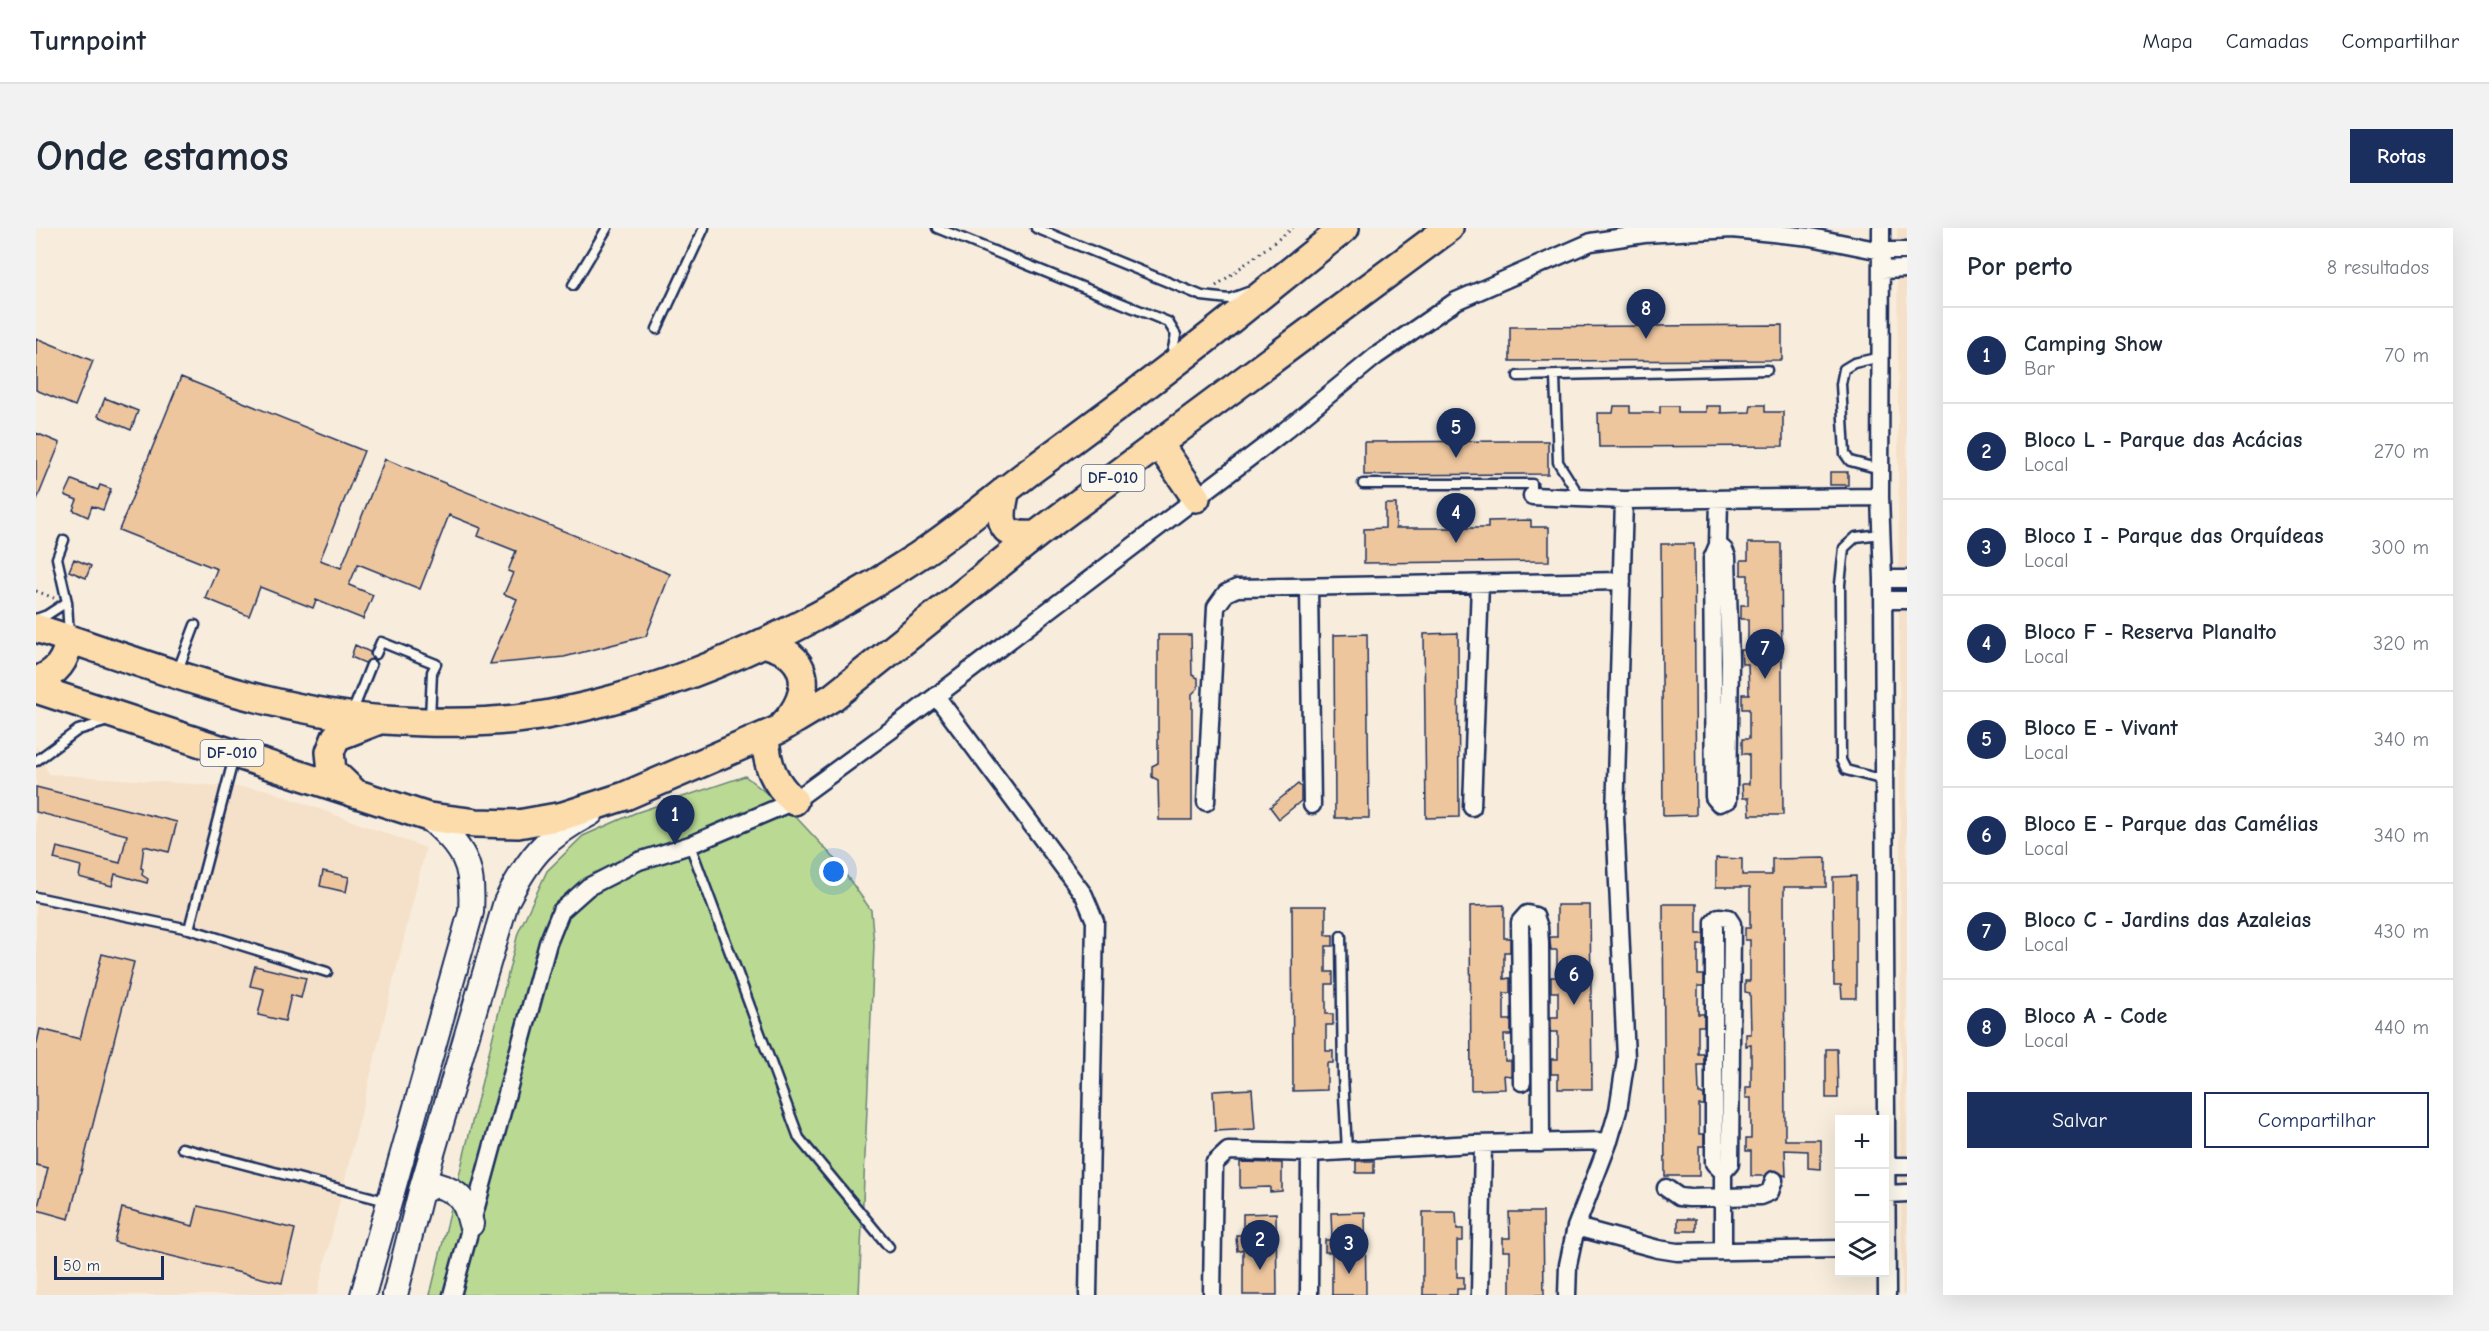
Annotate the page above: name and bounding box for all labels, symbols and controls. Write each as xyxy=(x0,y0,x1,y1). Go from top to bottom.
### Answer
text: Turnpoint xyxy=(30,25,146,57)
text: Mapa xyxy=(2142,29,2193,53)
text: Camadas xyxy=(2226,29,2309,53)
text: Compartilhar xyxy=(2342,29,2459,53)
button: Rotas xyxy=(2350,129,2453,183)
text: Onde estamos xyxy=(36,132,289,181)
text: Por perto xyxy=(1967,252,2073,282)
text: 8 resultados xyxy=(2327,256,2429,279)
pin: 8 xyxy=(1626,290,1666,339)
text: Camping Show xyxy=(2024,331,2163,357)
text: 1 xyxy=(1983,344,1990,367)
text: 70 m xyxy=(2384,344,2429,367)
text: Bar xyxy=(2024,357,2055,380)
pin: 5 xyxy=(1436,408,1476,458)
text: Bloco L - Parque das Acácias xyxy=(2024,427,2302,453)
text: 2 xyxy=(1982,440,1991,463)
text: 270 m xyxy=(2374,440,2429,463)
text: Local xyxy=(2024,453,2069,476)
road number: DF-010 xyxy=(1082,465,1144,491)
pin: 4 xyxy=(1436,494,1476,543)
text: Bloco I - Parque das Orquídeas xyxy=(2024,523,2324,549)
text: 3 xyxy=(1982,536,1991,559)
text: 300 m xyxy=(2371,536,2429,559)
text: Local xyxy=(2024,549,2069,572)
text: Bloco F - Reserva Planalto xyxy=(2024,619,2277,645)
pin: 7 xyxy=(1746,630,1784,679)
text: 4 xyxy=(1982,632,1991,655)
text: 320 m xyxy=(2373,632,2429,655)
text: Local xyxy=(2024,645,2069,668)
text: Bloco E - Vivant xyxy=(2024,715,2178,741)
text: 5 xyxy=(1981,728,1992,751)
text: 340 m xyxy=(2374,728,2429,751)
road number: DF-010 xyxy=(200,740,264,766)
text: Local xyxy=(2024,741,2069,764)
pin: 1 xyxy=(656,796,694,845)
text: Bloco E - Parque das Camélias xyxy=(2024,811,2318,837)
text: 6 xyxy=(1981,824,1992,847)
text: 340 m xyxy=(2374,824,2429,847)
text: Local xyxy=(2024,837,2069,860)
your location xyxy=(819,857,848,886)
text: Bloco C - Jardins das Azaleias xyxy=(2024,907,2311,933)
text: 7 xyxy=(1982,920,1991,943)
text: 430 m xyxy=(2374,920,2429,943)
text: Local xyxy=(2024,933,2069,956)
pin: 6 xyxy=(1554,956,1594,1005)
text: Bloco A - Code xyxy=(2024,1003,2167,1029)
text: 8 xyxy=(1981,1016,1992,1039)
text: 440 m xyxy=(2374,1016,2429,1039)
text: Local xyxy=(2024,1029,2069,1052)
button: Salvar xyxy=(1967,1092,2192,1148)
button: Compartilhar xyxy=(2204,1092,2429,1148)
map controls xyxy=(1835,1115,1889,1277)
button: + xyxy=(1835,1115,1889,1169)
button: − xyxy=(1835,1169,1889,1223)
pin: 2 xyxy=(1240,1220,1280,1270)
button: layers xyxy=(1835,1223,1889,1277)
pin: 3 xyxy=(1330,1224,1368,1274)
scale bar xyxy=(54,1253,164,1280)
text: 50 m xyxy=(63,1257,100,1275)

